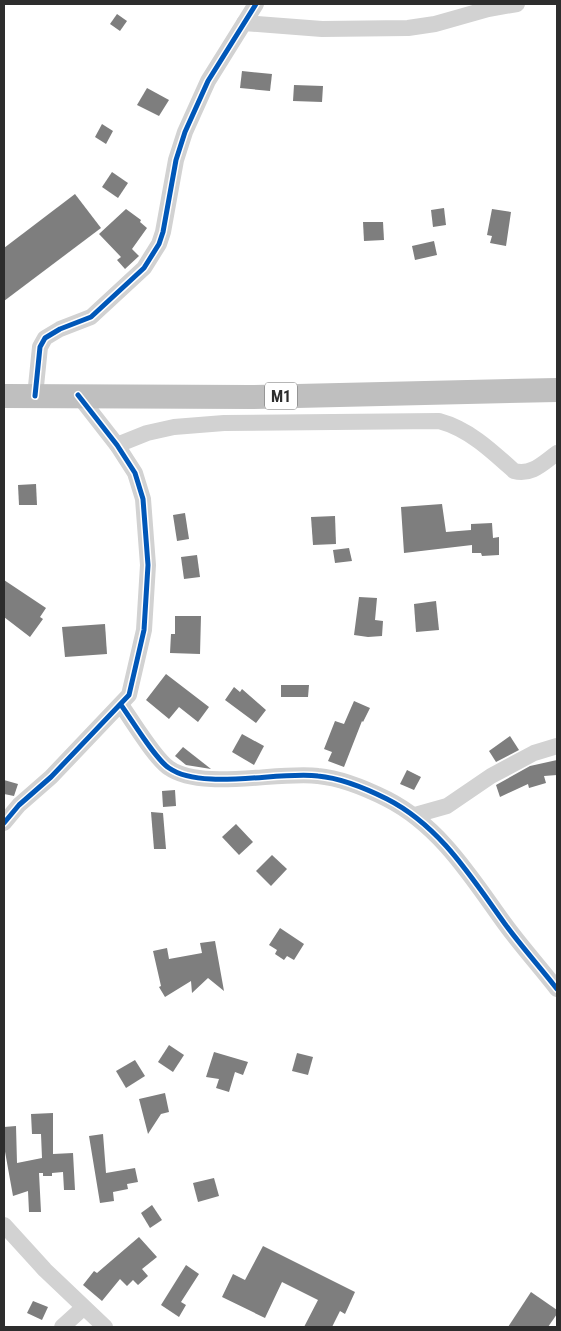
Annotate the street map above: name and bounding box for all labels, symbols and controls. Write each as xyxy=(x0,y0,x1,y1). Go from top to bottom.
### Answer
road number: M1 xyxy=(265,382,297,410)

